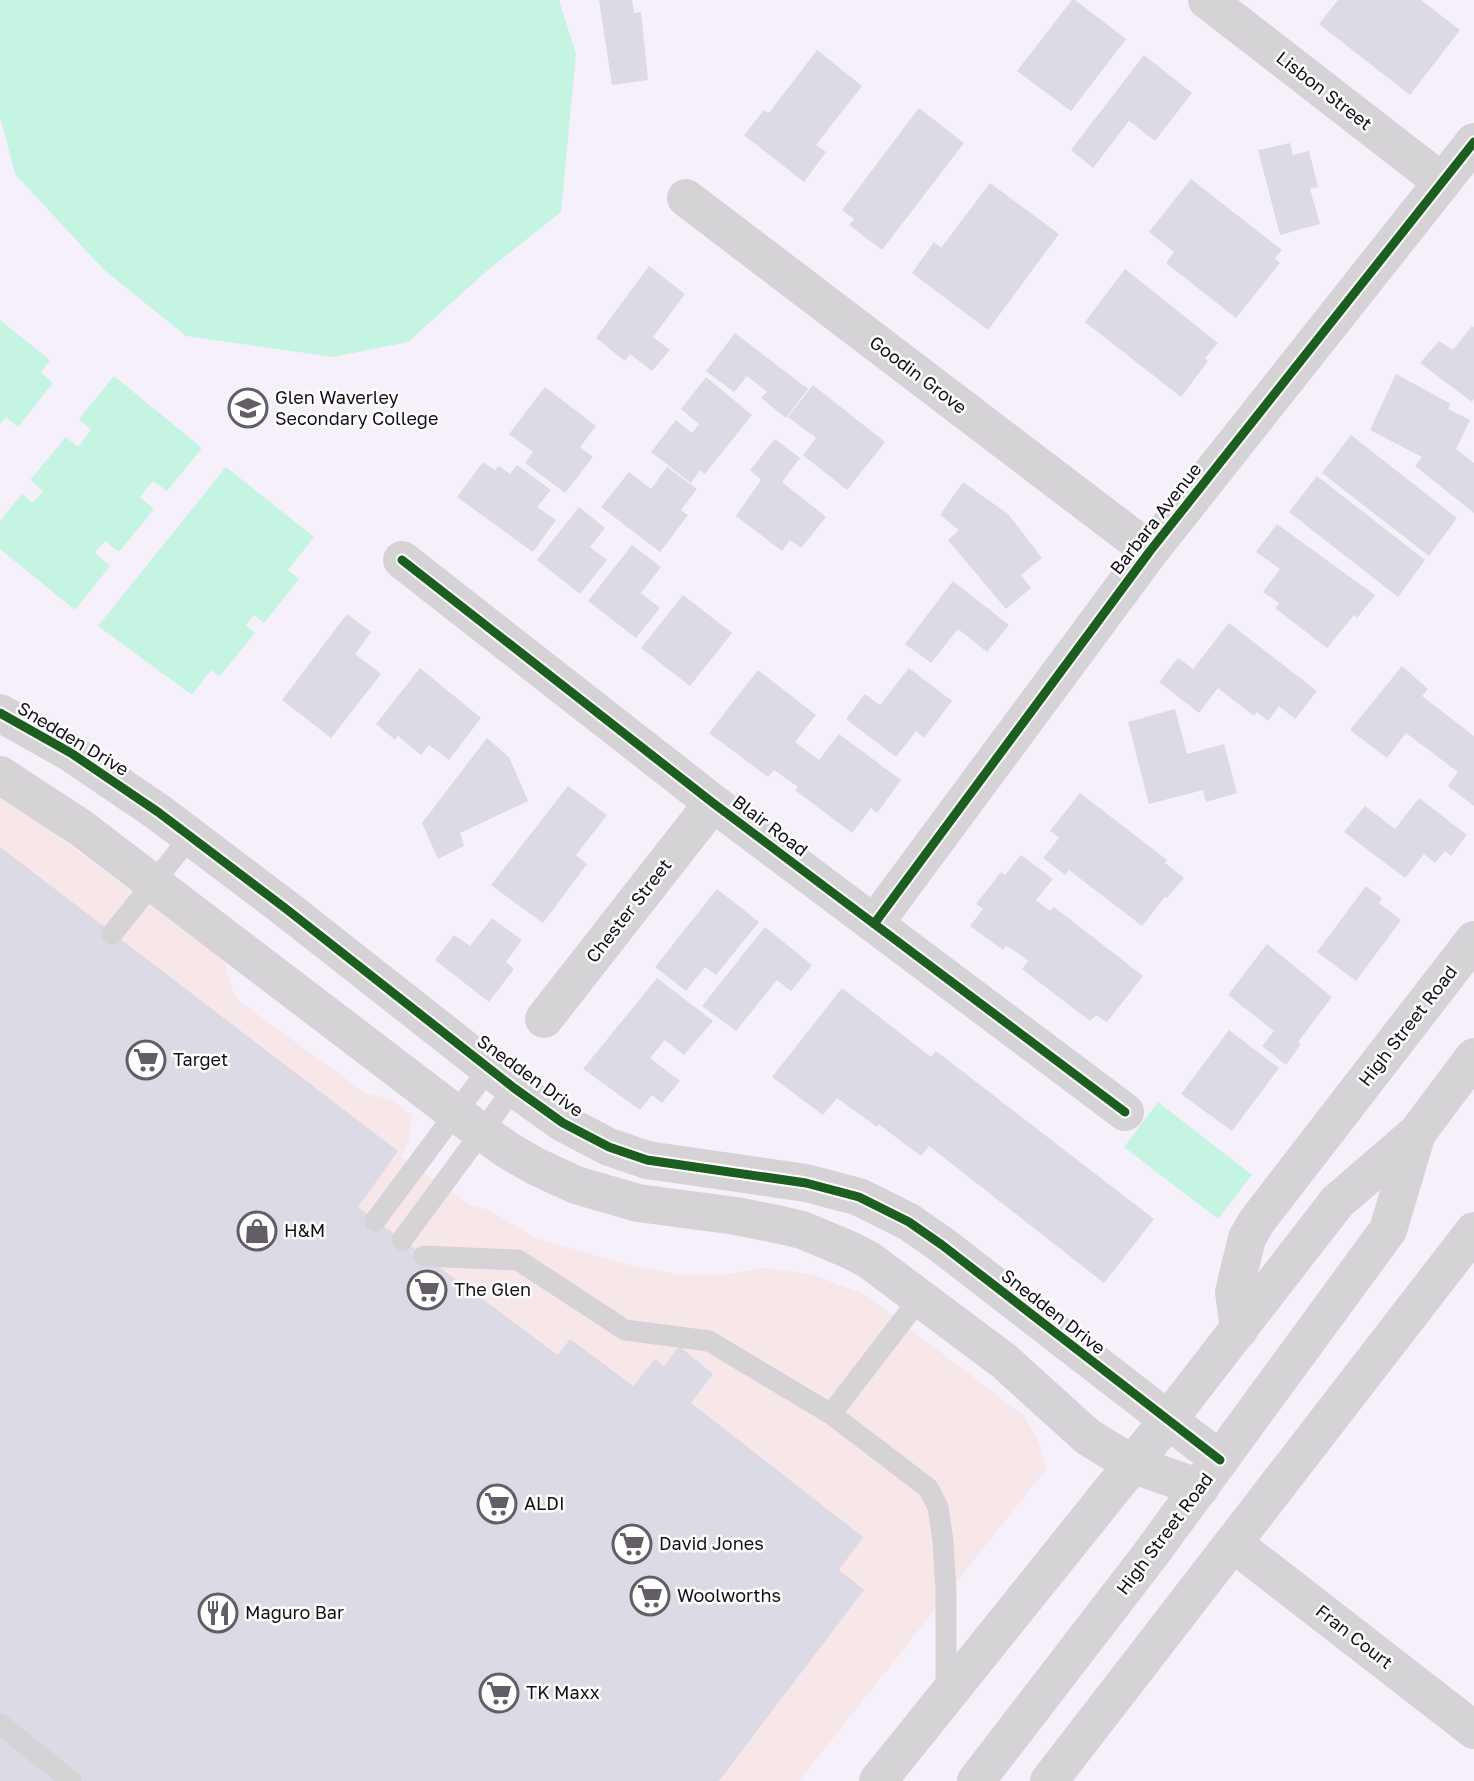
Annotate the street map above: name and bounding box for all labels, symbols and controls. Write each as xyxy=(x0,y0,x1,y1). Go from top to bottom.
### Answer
street label: Lisbon Street xyxy=(1272,46,1377,134)
street label: Goodin Grove xyxy=(866,331,971,418)
place label: Glen Waverley Secondary College xyxy=(275,386,438,429)
school or university icon: Glen Waverley Secondary College xyxy=(227,387,269,429)
street label: Barbara Avenue xyxy=(1105,458,1206,579)
street label: Snedden Drive xyxy=(14,696,133,780)
street label: Blair Road xyxy=(729,790,813,861)
street label: Chester Street xyxy=(581,854,676,967)
street label: High Street Road xyxy=(1353,961,1461,1090)
street label: Snedden Drive xyxy=(473,1029,588,1121)
supermarket icon: Target xyxy=(125,1039,167,1081)
place label: Target xyxy=(173,1048,228,1070)
shop icon: H&M xyxy=(236,1210,278,1252)
place label: H&M xyxy=(284,1219,325,1241)
street label: Snedden Drive xyxy=(997,1264,1110,1359)
supermarket icon: The Glen xyxy=(406,1269,448,1311)
place label: The Glen xyxy=(454,1278,531,1300)
street label: High Street Road xyxy=(1111,1468,1217,1599)
supermarket icon: ALDI xyxy=(476,1483,518,1525)
place label: ALDI xyxy=(524,1492,565,1514)
supermarket icon: David Jones xyxy=(611,1523,653,1565)
place label: David Jones xyxy=(659,1532,764,1554)
supermarket icon: Woolworths xyxy=(629,1575,671,1617)
place label: Woolworths xyxy=(677,1584,781,1606)
restaurant icon: Maguro Bar xyxy=(197,1592,239,1634)
street label: Fran Court xyxy=(1312,1599,1398,1673)
place label: Maguro Bar xyxy=(245,1601,344,1623)
supermarket icon: TK Maxx xyxy=(478,1672,520,1714)
place label: TK Maxx xyxy=(526,1681,600,1703)

